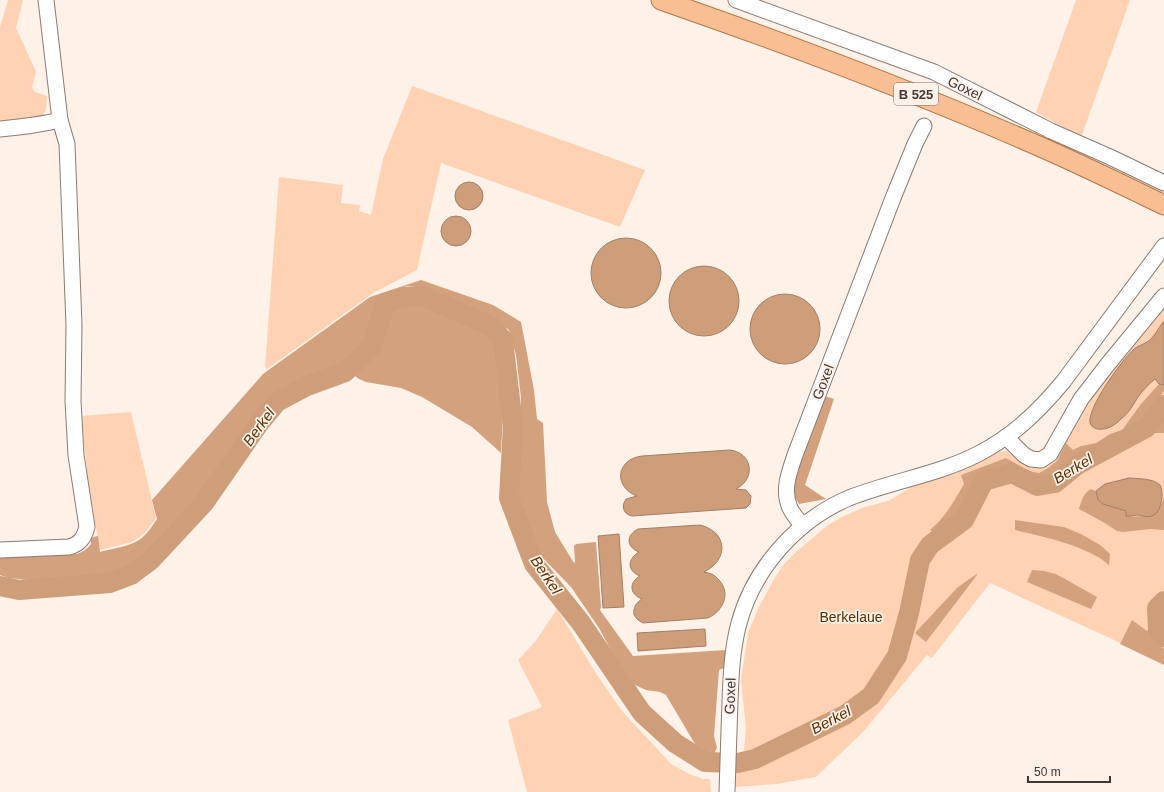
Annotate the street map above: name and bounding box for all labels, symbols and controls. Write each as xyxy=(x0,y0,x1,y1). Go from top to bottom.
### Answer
street label: Goxel xyxy=(945,73,985,103)
road number: B 525 xyxy=(894,83,938,105)
street label: Goxel xyxy=(809,362,837,402)
water label: Berkel xyxy=(239,404,278,449)
water label: Berkel xyxy=(1050,450,1096,487)
water label: Berkel xyxy=(527,552,566,598)
park label: Berkelaue xyxy=(819,609,883,625)
street label: Goxel xyxy=(721,677,739,715)
water label: Berkel xyxy=(808,702,854,737)
scale bar xyxy=(1028,758,1110,784)
text: 50 m xyxy=(1034,765,1061,779)

